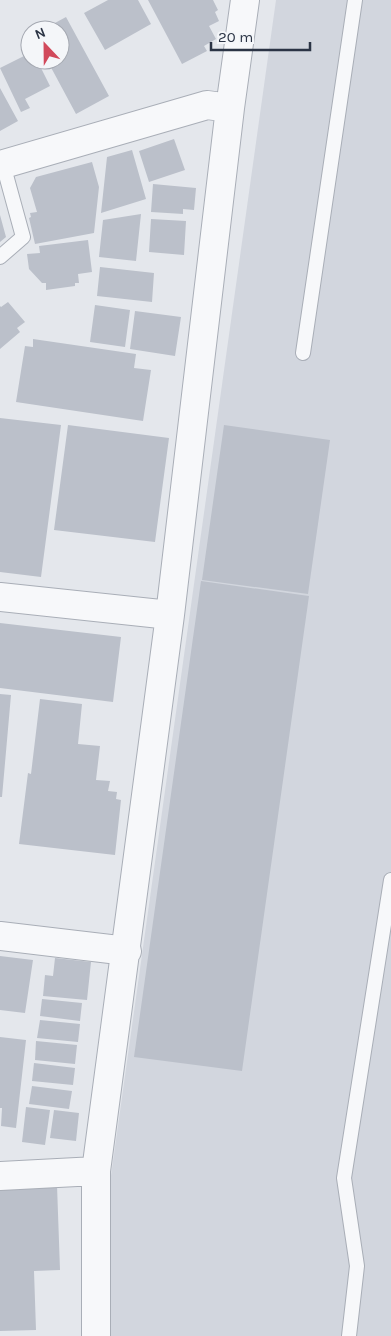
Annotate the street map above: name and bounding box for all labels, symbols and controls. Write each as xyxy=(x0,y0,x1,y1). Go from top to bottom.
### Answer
north arrow xyxy=(20,20,70,70)
scale bar xyxy=(211,20,310,52)
text: N xyxy=(32,24,48,43)
text: 20 m xyxy=(218,28,253,46)

